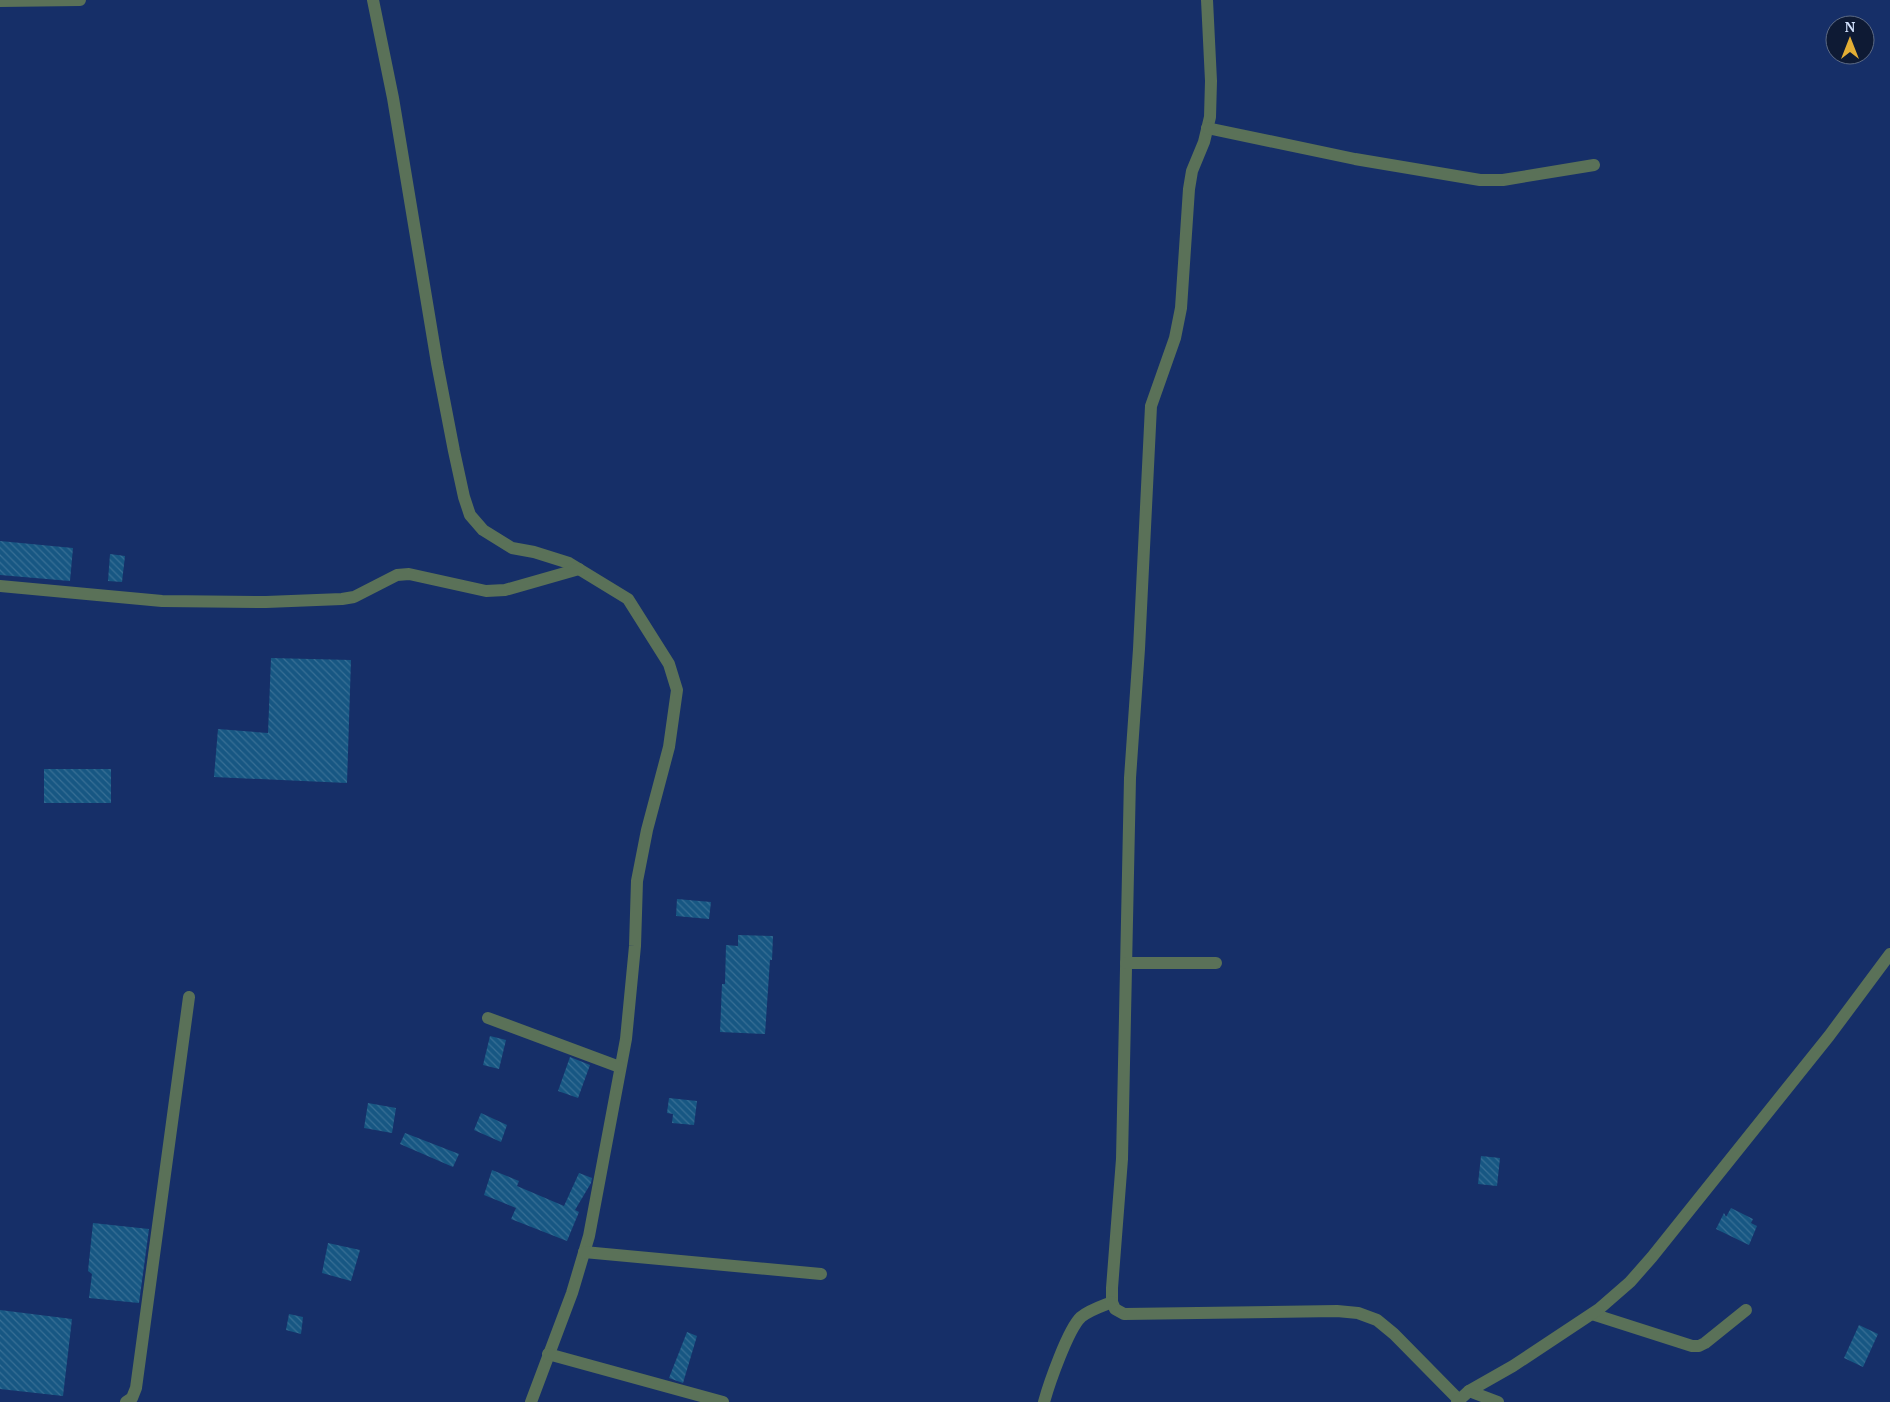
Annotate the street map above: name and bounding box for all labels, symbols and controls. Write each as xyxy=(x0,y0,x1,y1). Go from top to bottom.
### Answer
north arrow xyxy=(1825,15,1875,65)
text: N xyxy=(1845,17,1856,36)

